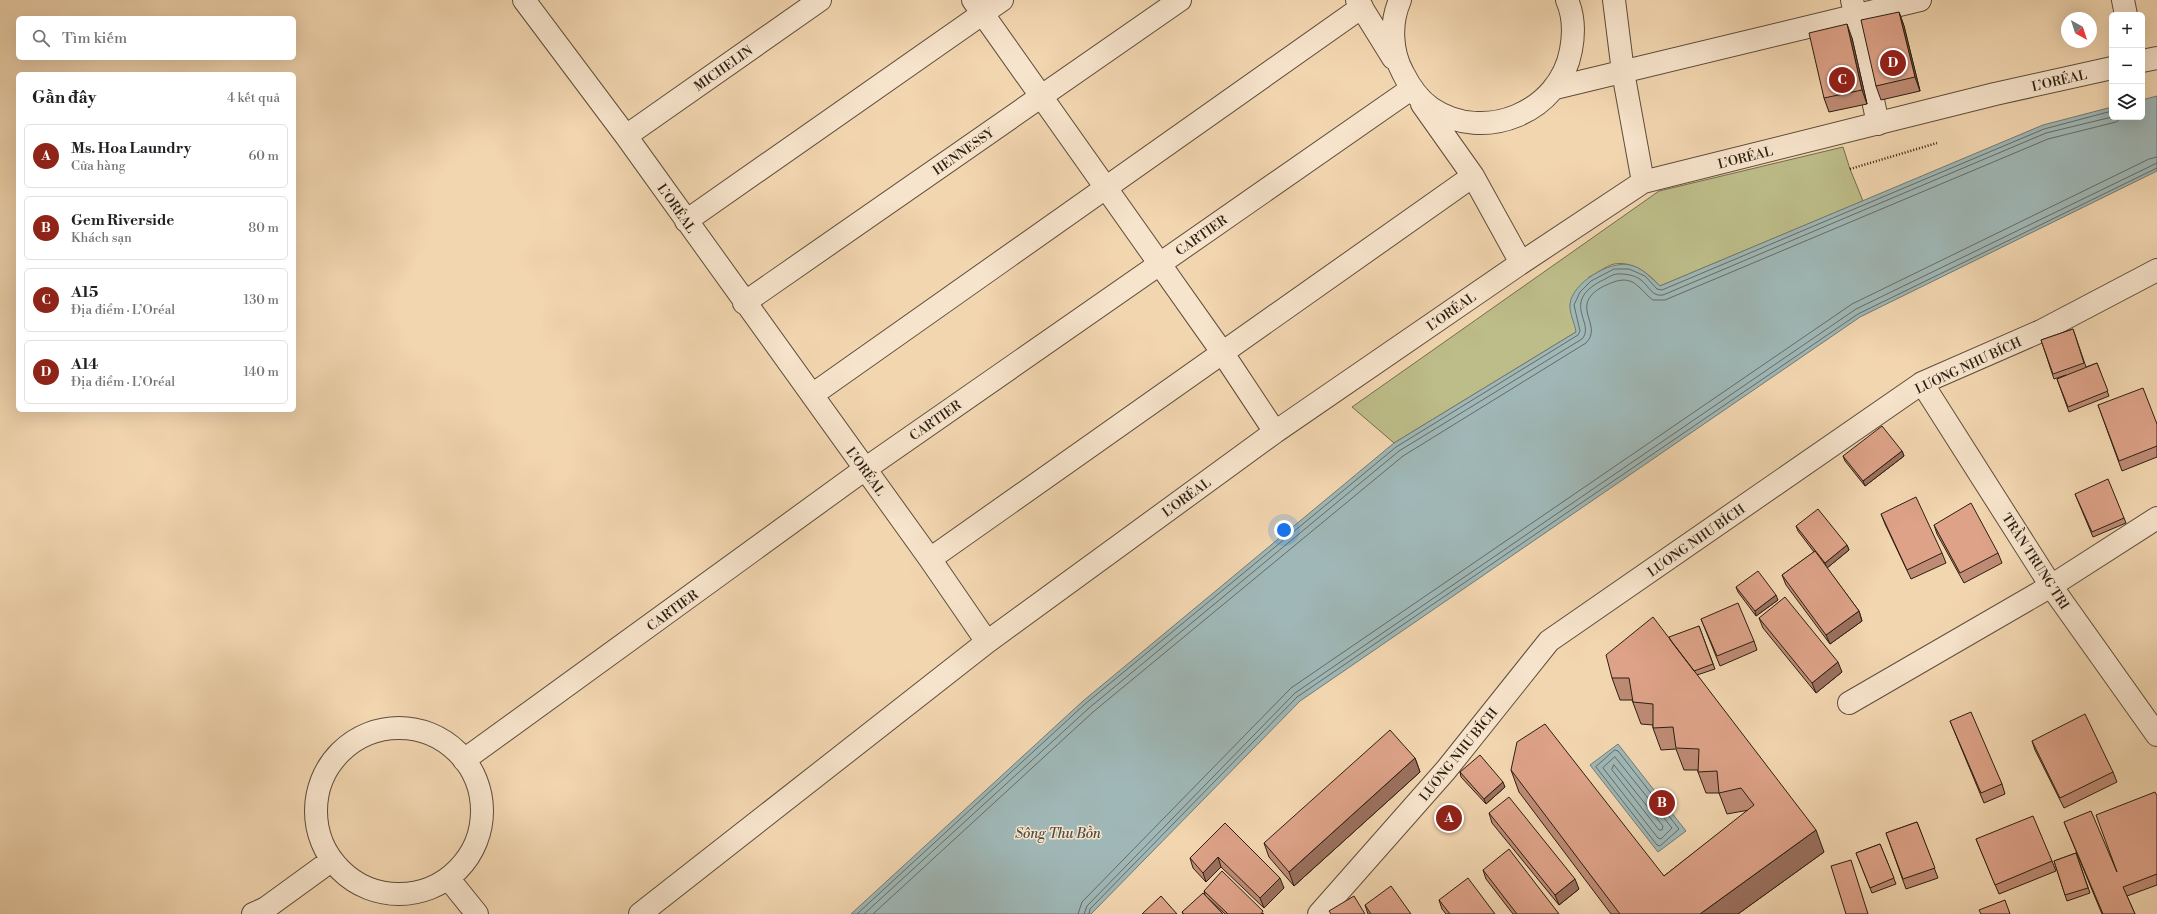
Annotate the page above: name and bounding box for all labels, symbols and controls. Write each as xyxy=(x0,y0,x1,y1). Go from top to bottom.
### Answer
north arrow xyxy=(2061,12,2097,48)
map controls xyxy=(2109,12,2145,120)
button: + xyxy=(2109,12,2145,48)
search box xyxy=(16,16,296,60)
icon: search xyxy=(30,27,52,49)
text: Tìm kiếm xyxy=(62,29,127,48)
street label: MICHELIN xyxy=(691,43,756,95)
pin: D xyxy=(1880,48,1906,78)
button: − xyxy=(2109,48,2145,84)
pin: C xyxy=(1829,65,1855,95)
street label: L’ORÉAL xyxy=(2030,66,2089,95)
button: layers xyxy=(2109,84,2145,120)
text: Gần đây xyxy=(32,87,96,109)
text: 4 kết quả xyxy=(227,90,280,106)
street label: HENNESSY xyxy=(930,124,998,179)
text: Ms. Hoa Laundry xyxy=(71,139,191,158)
street label: L’ORÉAL xyxy=(1716,142,1775,173)
text: A xyxy=(41,148,51,164)
text: 60 m xyxy=(248,148,279,164)
text: Cửa hàng xyxy=(71,158,125,174)
street label: L’ORÉAL xyxy=(653,180,700,237)
text: Gem Riverside xyxy=(71,211,174,230)
street label: CARTIER xyxy=(1173,212,1231,259)
text: B xyxy=(41,220,51,236)
text: 80 m xyxy=(248,220,279,236)
text: Khách sạn xyxy=(71,230,132,246)
text: A15 xyxy=(71,283,98,302)
street label: L’ORÉAL xyxy=(1423,288,1480,335)
text: C xyxy=(41,292,51,308)
text: 130 m xyxy=(244,292,279,308)
text: Địa điểm · L’Oréal xyxy=(71,302,175,318)
street label: LƯƠNG NHƯ BÍCH xyxy=(1912,333,2025,398)
text: A14 xyxy=(71,355,98,374)
text: D xyxy=(41,364,51,380)
text: 140 m xyxy=(243,364,279,380)
text: Địa điểm · L’Oréal xyxy=(71,374,175,390)
street label: CARTIER xyxy=(907,397,965,444)
street label: L’ORÉAL xyxy=(842,444,889,499)
street label: L’ORÉAL xyxy=(1159,474,1214,521)
street label: LƯƠNG NHƯ BÍCH xyxy=(1644,500,1749,580)
street label: TRẦN TRUNG TRI xyxy=(1998,509,2074,613)
your location xyxy=(1274,520,1294,540)
street label: CARTIER xyxy=(644,586,702,635)
street label: LƯƠNG NHƯ BÍCH xyxy=(1415,704,1502,804)
pin: B xyxy=(1649,788,1675,818)
pin: A xyxy=(1436,803,1462,833)
water label: Sông Thu Bồn xyxy=(1015,825,1101,843)

